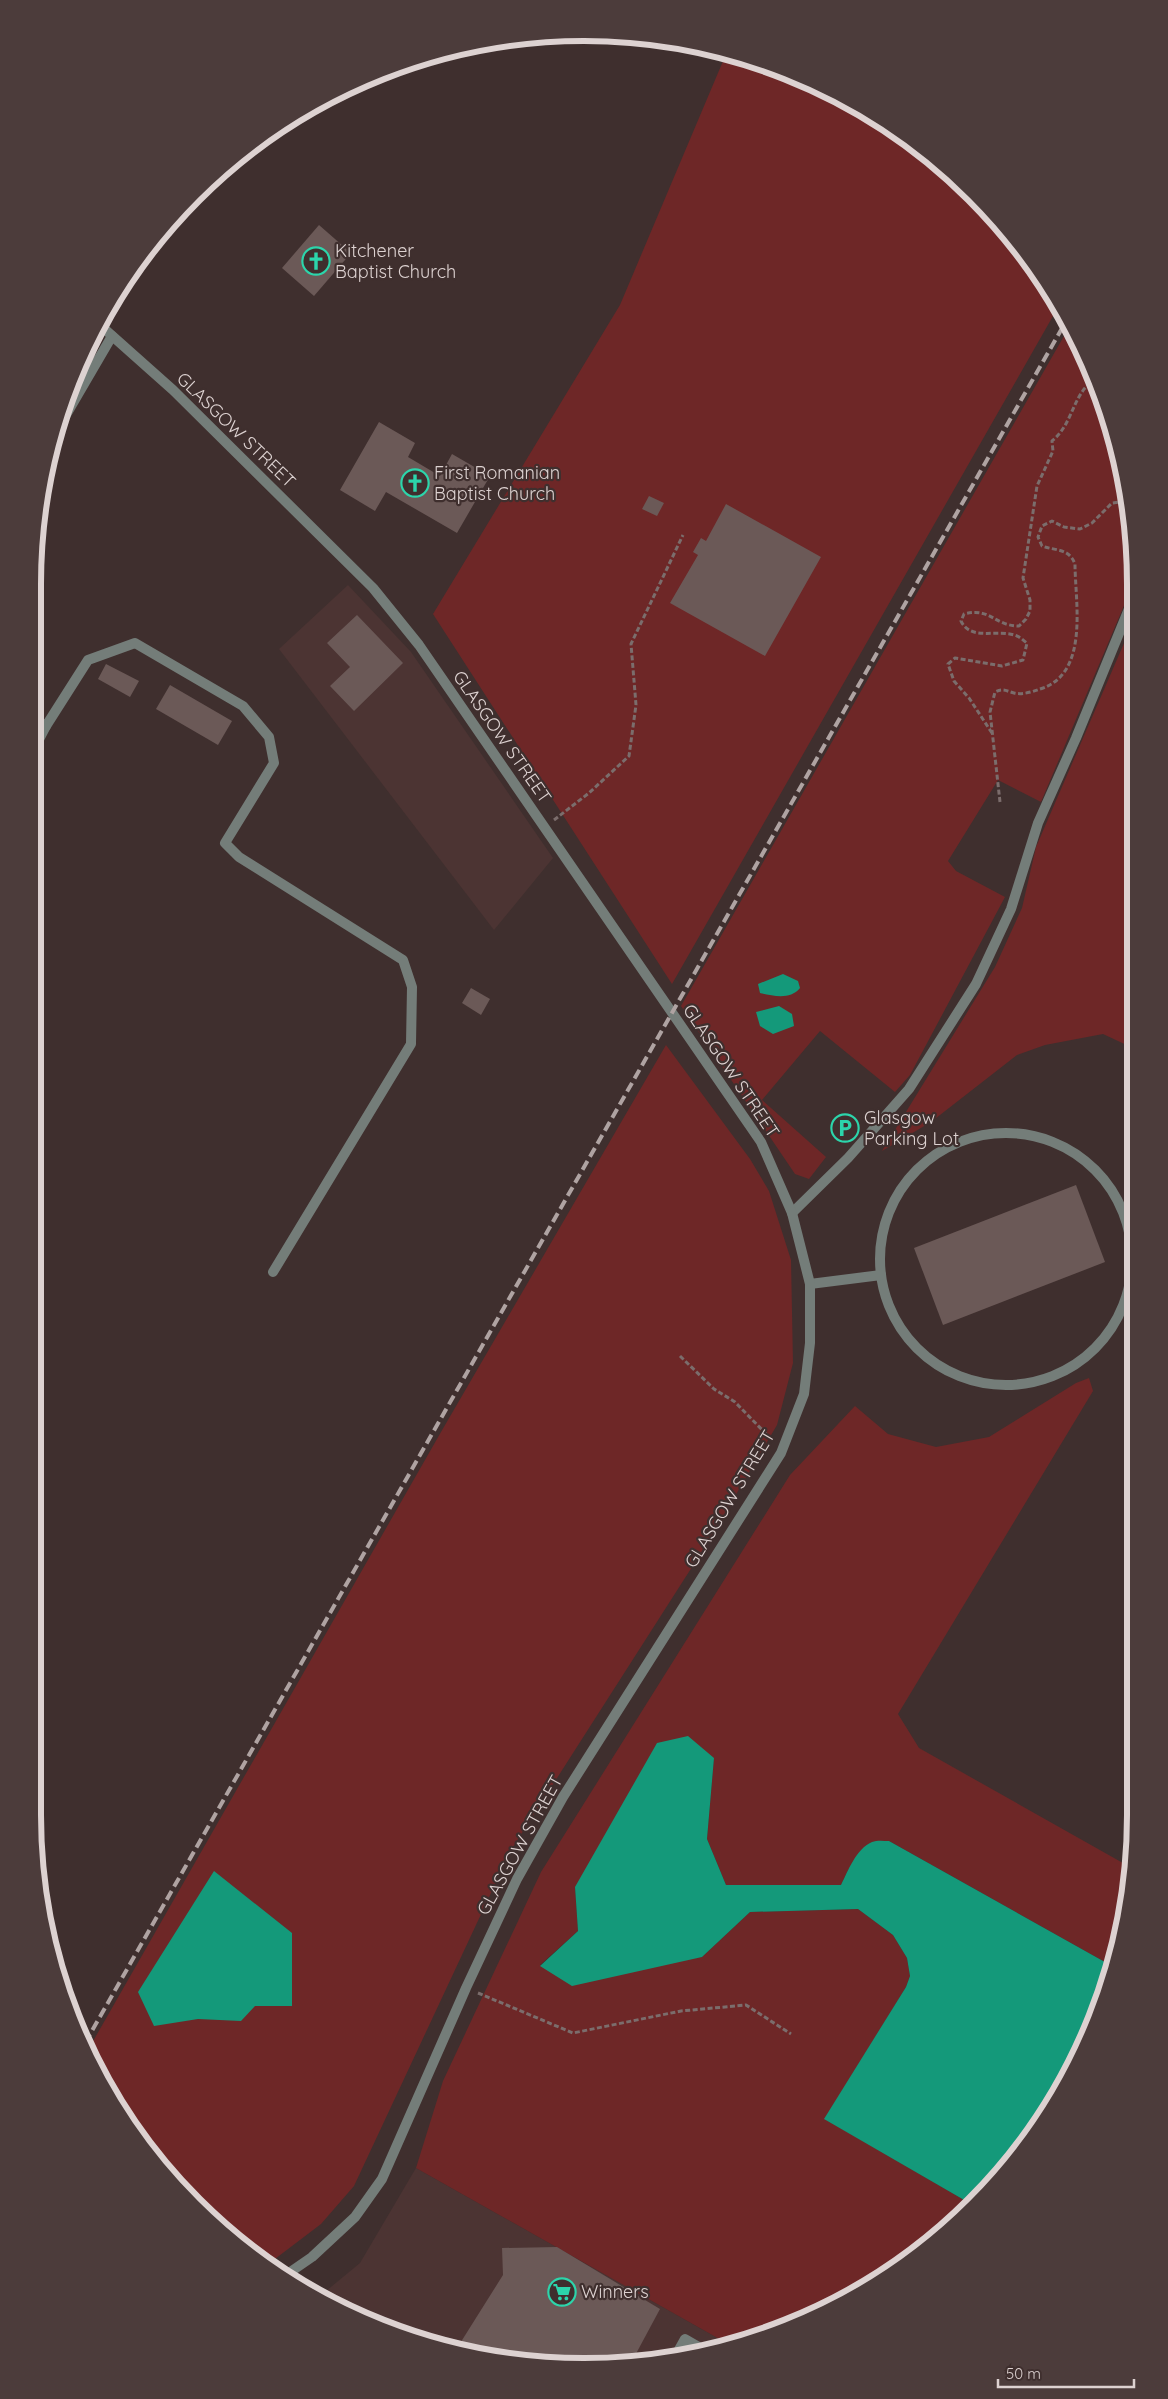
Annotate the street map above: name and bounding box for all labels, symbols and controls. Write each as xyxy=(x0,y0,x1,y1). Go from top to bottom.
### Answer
place label: Kitchener Baptist Church xyxy=(335,239,456,283)
church icon: Kitchener Baptist Church xyxy=(301,246,331,276)
street label: GLASGOW STREET xyxy=(172,367,301,492)
place label: First Romanian Baptist Church xyxy=(434,461,560,505)
church icon: First Romanian Baptist Church xyxy=(400,468,430,498)
street label: GLASGOW STREET xyxy=(448,666,557,808)
street label: GLASGOW STREET xyxy=(678,999,785,1142)
place label: Glasgow Parking Lot xyxy=(864,1106,959,1150)
parking icon: Glasgow Parking Lot xyxy=(830,1113,860,1143)
street label: GLASGOW STREET xyxy=(679,1426,780,1572)
street label: GLASGOW STREET xyxy=(472,1771,568,1919)
supermarket icon: Winners xyxy=(547,2277,577,2307)
place label: Winners xyxy=(581,2280,649,2303)
scale bar xyxy=(998,2356,1134,2388)
text: 50 m xyxy=(1006,2364,1041,2383)

